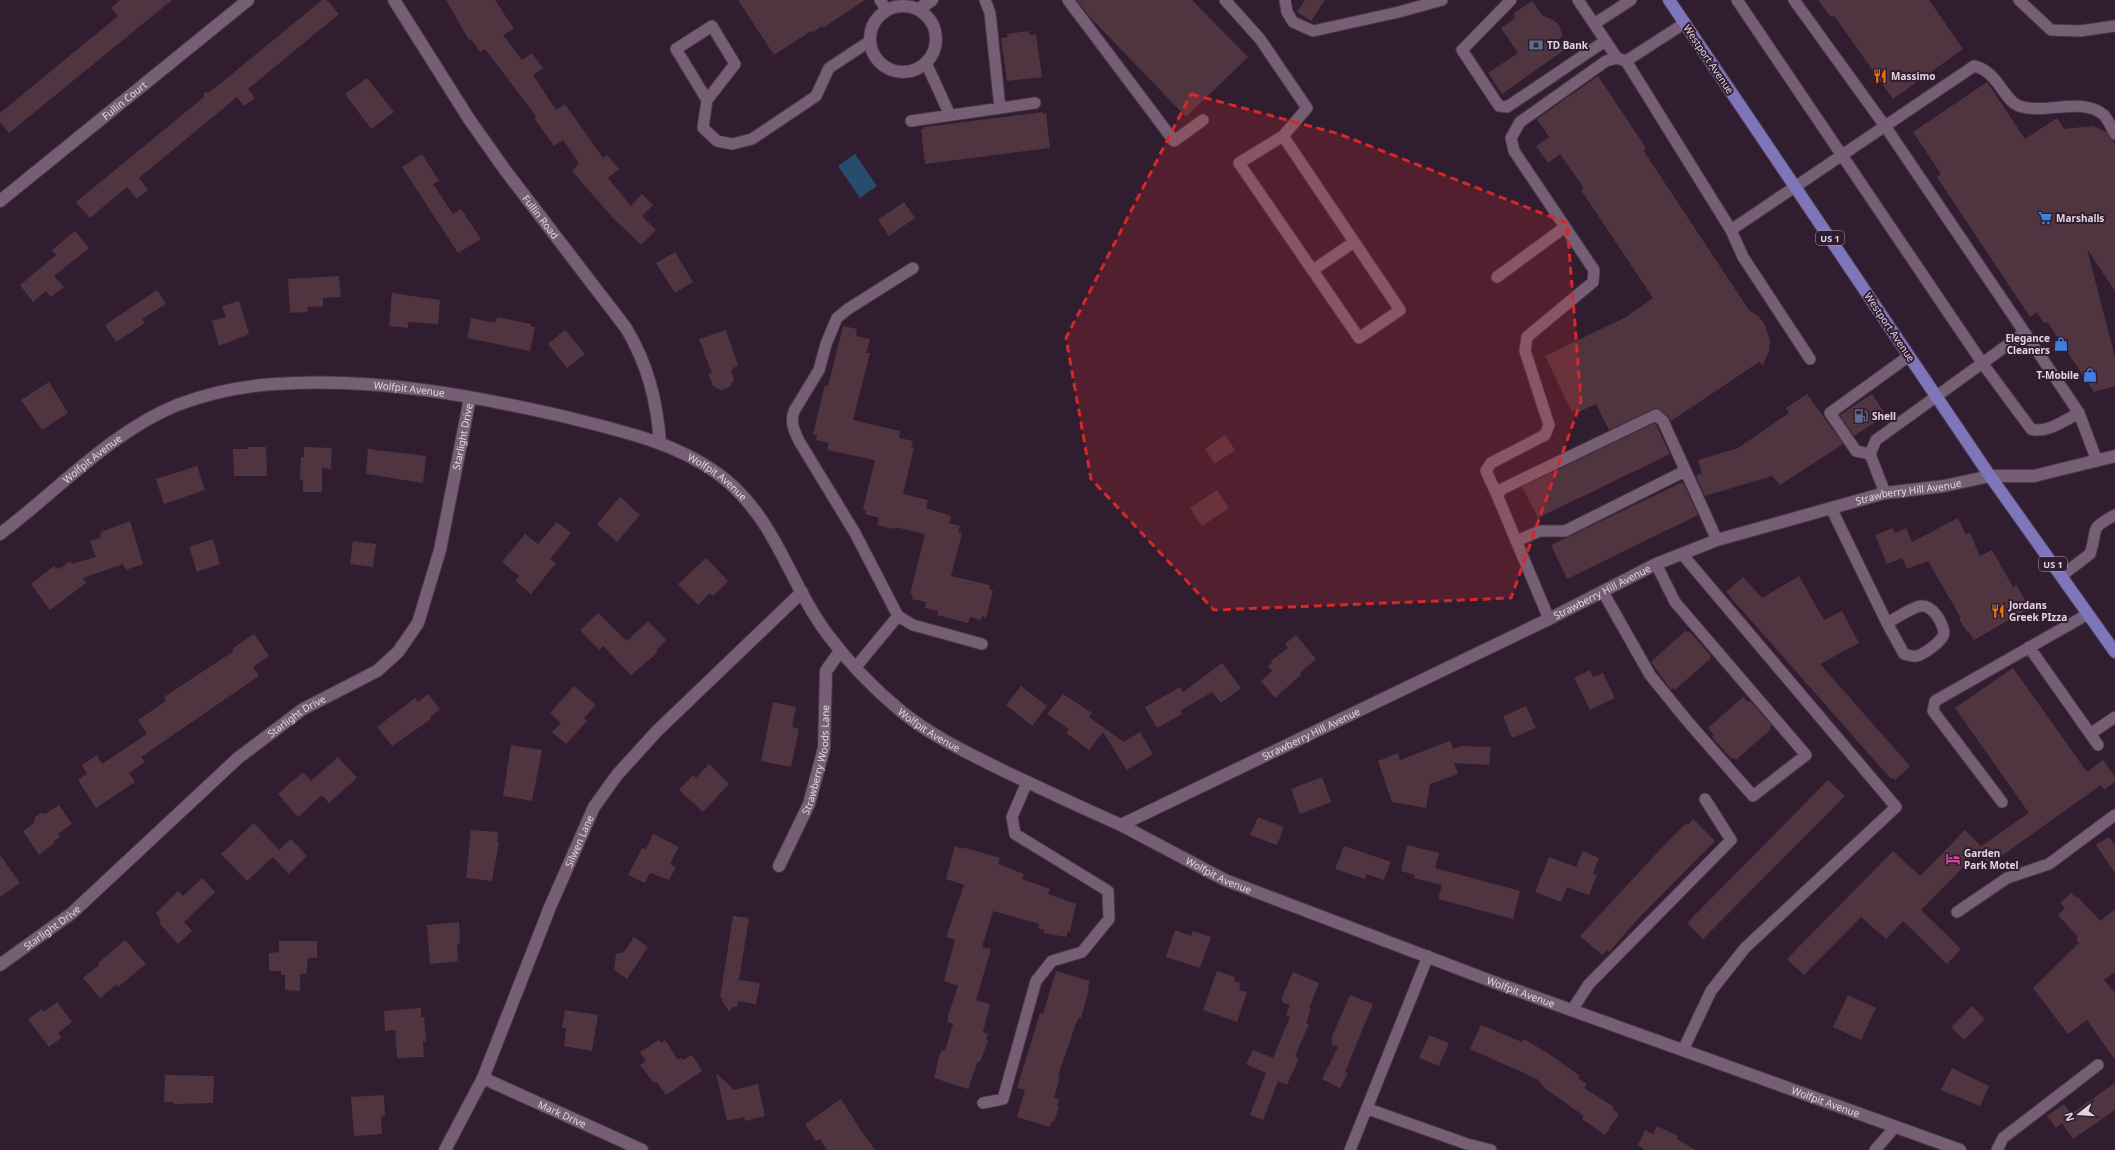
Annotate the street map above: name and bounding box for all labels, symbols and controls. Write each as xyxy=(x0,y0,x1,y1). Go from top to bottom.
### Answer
street label: Westport Avenue xyxy=(1681,22,1738,97)
bank icon: TD Bank xyxy=(1528,37,1544,53)
place label: TD Bank xyxy=(1547,38,1589,52)
restaurant icon: Massimo xyxy=(1872,68,1888,84)
place label: Massimo xyxy=(1891,69,1935,83)
street label: Fullin Court xyxy=(99,77,150,123)
street label: Fullin Road xyxy=(519,192,562,242)
supermarket icon: Marshalls xyxy=(2037,210,2053,226)
place label: Marshalls xyxy=(2056,211,2104,225)
road number: US 1 xyxy=(1816,231,1844,245)
street label: Westport Avenue xyxy=(1862,290,1919,365)
place label: Elegance Cleaners xyxy=(2006,331,2050,357)
shop icon: Elegance Cleaners xyxy=(2053,336,2069,352)
shop icon: T-Mobile xyxy=(2082,367,2098,383)
place label: T-Mobile xyxy=(2036,368,2079,382)
street label: Wolfpit Avenue xyxy=(373,378,446,400)
street label: Starlight Drive xyxy=(449,402,476,471)
fuel station icon: Shell xyxy=(1853,408,1869,424)
place label: Shell xyxy=(1872,409,1896,423)
street label: Wolfpit Avenue xyxy=(60,431,125,486)
street label: Wolfpit Avenue xyxy=(685,450,751,504)
street label: Strawberry Hill Avenue xyxy=(1854,475,1963,508)
road number: US 1 xyxy=(2039,557,2067,571)
street label: Strawberry Hill Avenue xyxy=(1551,561,1653,623)
place label: Jordans Greek PIzza xyxy=(2008,598,2067,624)
restaurant icon: Jordans Greek PIzza xyxy=(1990,603,2006,619)
street label: Starlight Drive xyxy=(264,691,328,741)
street label: Strawberry Woods Lane xyxy=(798,704,832,817)
street label: Strawberry Hill Avenue xyxy=(1259,704,1362,763)
street label: Wolfpit Avenue xyxy=(895,705,963,755)
street label: Silwen Lane xyxy=(561,813,597,869)
place label: Garden Park Motel xyxy=(1964,846,2018,872)
hotel icon: Garden Park Motel xyxy=(1945,851,1961,867)
street label: Wolfpit Avenue xyxy=(1183,854,1254,897)
street label: Starlight Drive xyxy=(20,902,84,953)
street label: Wolfpit Avenue xyxy=(1485,973,1557,1011)
street label: Wolfpit Avenue xyxy=(1790,1083,1862,1120)
north arrow xyxy=(2059,1094,2099,1134)
street label: Mark Drive xyxy=(536,1097,589,1131)
text: N xyxy=(2060,1111,2077,1124)

